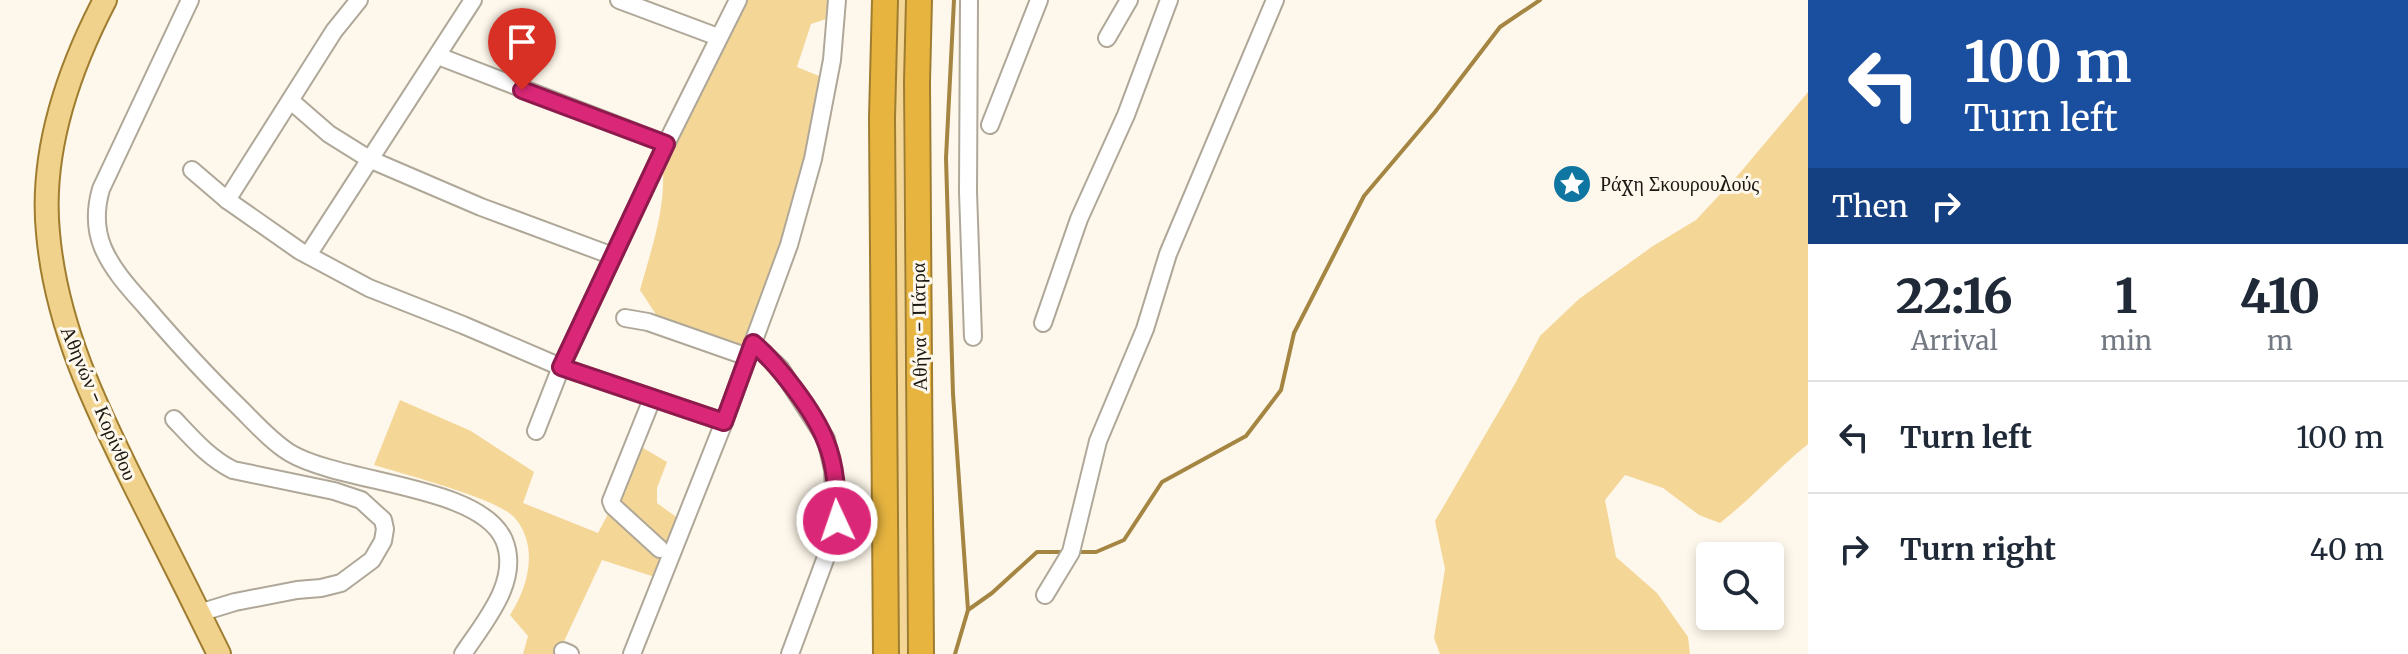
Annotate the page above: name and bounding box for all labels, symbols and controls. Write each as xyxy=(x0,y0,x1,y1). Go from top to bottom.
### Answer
pin xyxy=(488,8,556,90)
icon: arrive xyxy=(500,20,544,64)
text: 100 m xyxy=(1964,27,2132,97)
icon: left xyxy=(1832,32,1936,136)
text: Turn left xyxy=(1964,96,2118,141)
place icon: Ράχη Σκουρουλούς xyxy=(1551,163,1593,205)
place label: Ράχη Σκουρουλούς xyxy=(1600,171,1759,196)
icon: right xyxy=(1924,184,1968,228)
text: Then xyxy=(1832,187,1908,225)
street label: Αθήνα - Πάτρα xyxy=(905,262,932,391)
text: 22:16 xyxy=(1896,266,2013,326)
text: 1 xyxy=(2115,266,2138,326)
text: 410 xyxy=(2240,266,2320,326)
street label: Αθηνών - Κορίνθου xyxy=(56,322,143,484)
text: Arrival xyxy=(1911,324,1998,357)
text: min xyxy=(2101,324,2152,357)
text: m xyxy=(2267,324,2293,357)
icon: left xyxy=(1832,415,1876,459)
text: Turn left xyxy=(1900,418,2032,456)
text: 100 m xyxy=(2296,418,2384,456)
position arrow xyxy=(795,479,879,563)
icon: right xyxy=(1832,527,1876,571)
text: Turn right xyxy=(1900,530,2056,568)
text: 40 m xyxy=(2310,530,2384,568)
map controls xyxy=(1696,542,1784,630)
button: search xyxy=(1696,542,1784,630)

